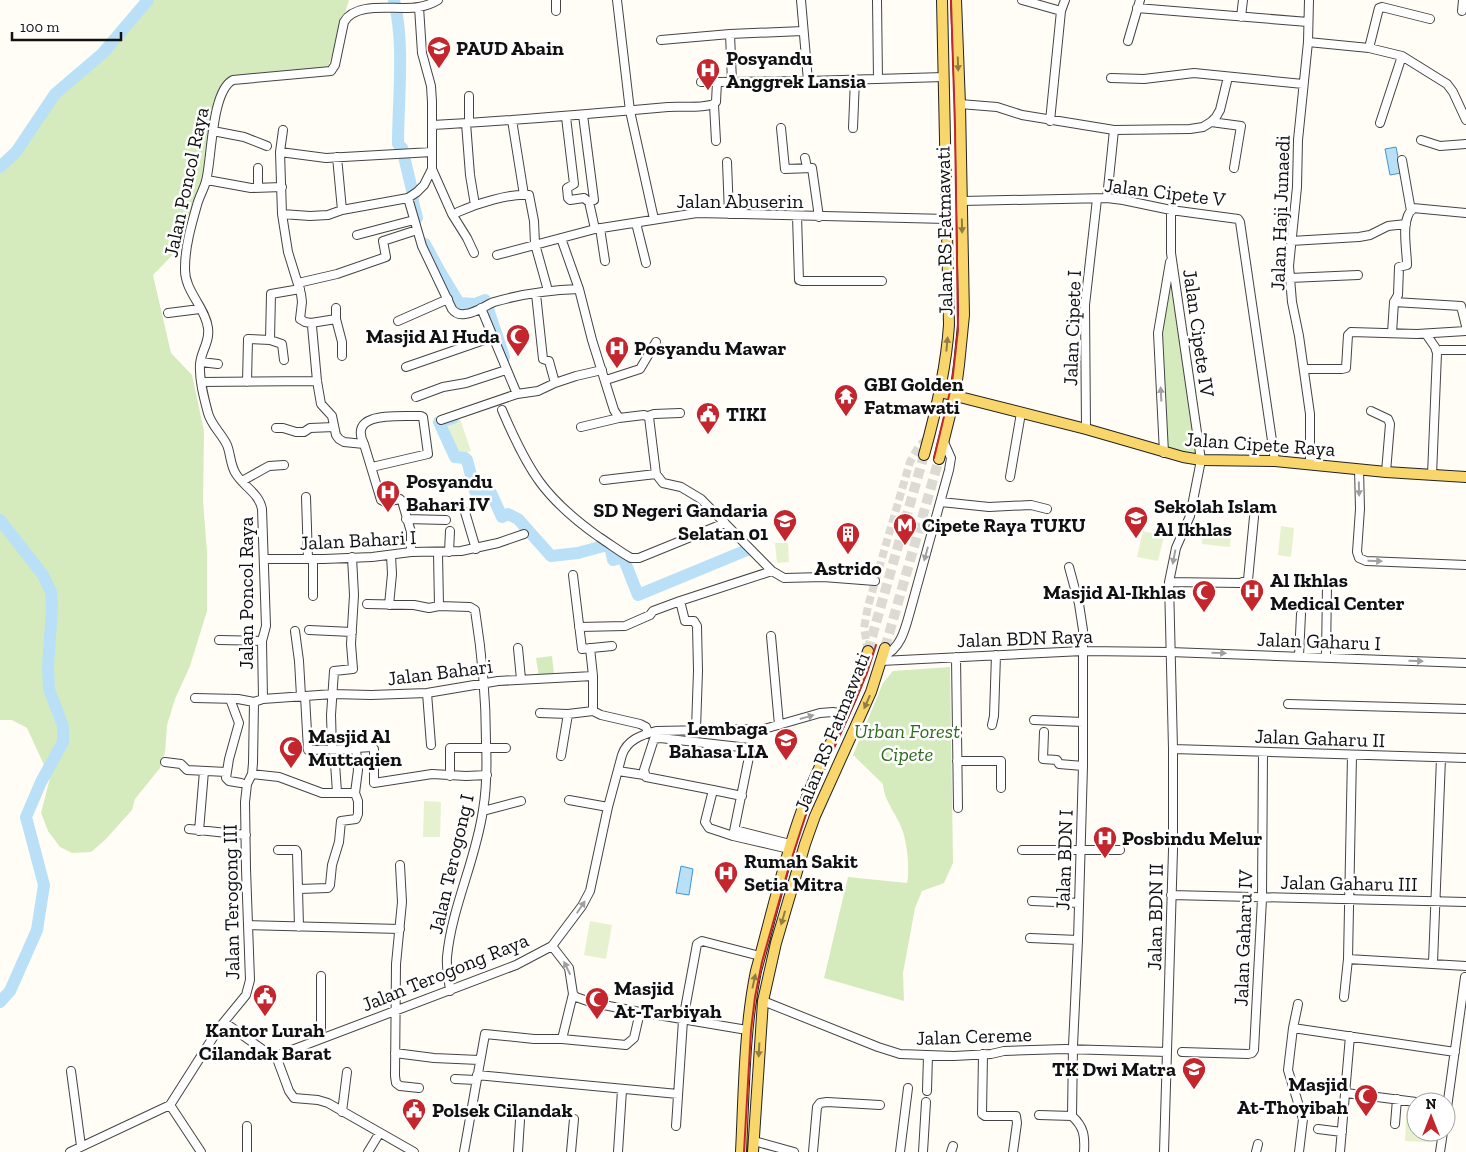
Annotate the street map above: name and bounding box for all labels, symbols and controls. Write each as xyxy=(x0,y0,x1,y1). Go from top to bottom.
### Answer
scale bar xyxy=(12,10,121,42)
text: 100 m xyxy=(20,18,59,36)
school or university icon: PAUD Abain xyxy=(426,35,452,69)
place label: PAUD Abain xyxy=(456,36,564,60)
place label: Posyandu Anggrek Lansia xyxy=(726,46,866,93)
one-way arrow xyxy=(955,56,963,72)
hospital icon: Posyandu Anggrek Lansia xyxy=(695,57,721,91)
street label: Jalan Poncol Raya xyxy=(158,104,214,259)
street label: Jalan Haji Junaedi xyxy=(1265,134,1295,291)
street label: Jalan RS Fatmawati xyxy=(931,146,957,316)
street label: Jalan Cipete V xyxy=(1103,173,1227,211)
street label: Jalan Abuserin xyxy=(676,189,804,213)
one-way arrow xyxy=(958,219,966,235)
street label: Jalan Cipete IV xyxy=(1178,268,1220,399)
street label: Jalan Cipete I xyxy=(1058,270,1086,386)
mosque icon: Masjid Al Huda xyxy=(505,323,531,357)
place label: Masjid Al Huda xyxy=(366,324,500,348)
hospital icon: Posyandu Mawar xyxy=(604,335,630,369)
one-way arrow xyxy=(944,335,952,351)
place label: Posyandu Mawar xyxy=(634,336,786,360)
place label: GBI Golden Fatmawati xyxy=(864,372,964,419)
temple icon: GBI Golden Fatmawati xyxy=(833,383,859,417)
one-way arrow xyxy=(1157,385,1165,401)
public building icon: TIKI xyxy=(695,401,721,435)
place label: TIKI xyxy=(726,402,767,426)
street label: Jalan Cipete Raya xyxy=(1184,427,1336,461)
place label: Posyandu Bahari IV xyxy=(406,469,493,516)
hospital icon: Posyandu Bahari IV xyxy=(375,479,401,513)
one-way arrow xyxy=(1355,481,1363,497)
place label: Sekolah Islam Al Ikhlas xyxy=(1154,494,1277,541)
place label: SD Negeri Gandaria Selatan 01 xyxy=(593,498,768,545)
school or university icon: Sekolah Islam Al Ikhlas xyxy=(1123,505,1149,539)
school or university icon: SD Negeri Gandaria Selatan 01 xyxy=(772,508,798,542)
metro station icon: Cipete Raya TUKU xyxy=(892,512,918,546)
place label: Cipete Raya TUKU xyxy=(922,513,1086,537)
street label: Jalan Poncol Raya xyxy=(234,516,258,669)
building icon: Astrido xyxy=(835,521,861,555)
street label: Jalan Bahari I xyxy=(299,525,417,555)
one-way arrow xyxy=(922,546,930,561)
one-way arrow xyxy=(1170,549,1178,565)
place label: Astrido xyxy=(814,556,882,580)
one-way arrow xyxy=(1367,558,1383,566)
place label: Al Ikhlas Medical Center xyxy=(1270,568,1405,615)
hospital icon: Al Ikhlas Medical Center xyxy=(1239,578,1265,612)
mosque icon: Masjid Al-Ikhlas xyxy=(1191,579,1217,613)
place label: Masjid Al-Ikhlas xyxy=(1043,580,1186,604)
street label: Jalan BDN Raya xyxy=(957,624,1094,652)
street label: Jalan Gaharu I xyxy=(1257,627,1381,655)
street label: Jalan RS Fatmawati xyxy=(789,649,875,815)
one-way arrow xyxy=(1211,650,1227,658)
street label: Jalan Bahari xyxy=(386,654,494,690)
one-way arrow xyxy=(1409,657,1425,665)
one-way arrow xyxy=(862,695,870,709)
one-way arrow xyxy=(799,712,814,720)
place label: Lembaga Bahasa LIA xyxy=(669,716,768,763)
park label: Urban Forest Cipete xyxy=(854,719,960,766)
place label: Masjid Al Muttaqien xyxy=(308,724,402,771)
street label: Jalan Gaharu II xyxy=(1254,724,1386,752)
school or university icon: Lembaga Bahasa LIA xyxy=(773,727,799,761)
mosque icon: Masjid Al Muttaqien xyxy=(278,735,304,769)
street label: Jalan Terogong I xyxy=(423,792,479,936)
street label: Jalan BDN I xyxy=(1050,809,1078,911)
street label: Jalan Terogong III xyxy=(218,824,244,980)
hospital icon: Posbindu Melur xyxy=(1092,825,1118,859)
place label: Posbindu Melur xyxy=(1122,826,1263,850)
place label: Rumah Sakit Setia Mitra xyxy=(744,849,859,896)
hospital icon: Rumah Sakit Setia Mitra xyxy=(713,860,739,894)
street label: Jalan BDN II xyxy=(1142,863,1168,971)
street label: Jalan Gaharu IV xyxy=(1229,869,1257,1007)
street label: Jalan Gaharu III xyxy=(1280,870,1418,896)
one-way arrow xyxy=(576,900,586,914)
one-way arrow xyxy=(779,911,787,926)
street label: Jalan Terogong Raya xyxy=(358,927,532,1016)
one-way arrow xyxy=(562,961,571,976)
one-way arrow xyxy=(750,974,758,989)
place label: Masjid At-Tarbiyah xyxy=(614,976,722,1023)
public building icon: Kantor Lurah Cilandak Barat xyxy=(252,983,278,1017)
mosque icon: Masjid At-Tarbiyah xyxy=(584,986,610,1020)
place label: Kantor Lurah Cilandak Barat xyxy=(199,1018,332,1065)
street label: Jalan Cereme xyxy=(916,1022,1032,1050)
one-way arrow xyxy=(755,1042,763,1058)
school or university icon: TK Dwi Matra xyxy=(1181,1056,1207,1090)
place label: TK Dwi Matra xyxy=(1052,1057,1176,1081)
place label: Masjid At-Thoyibah xyxy=(1237,1072,1349,1119)
mosque icon: Masjid At-Thoyibah xyxy=(1353,1083,1379,1117)
north arrow xyxy=(1406,1092,1456,1142)
text: N xyxy=(1426,1096,1437,1113)
public building icon: Polsek Cilandak xyxy=(401,1097,427,1131)
place label: Polsek Cilandak xyxy=(432,1098,573,1122)

